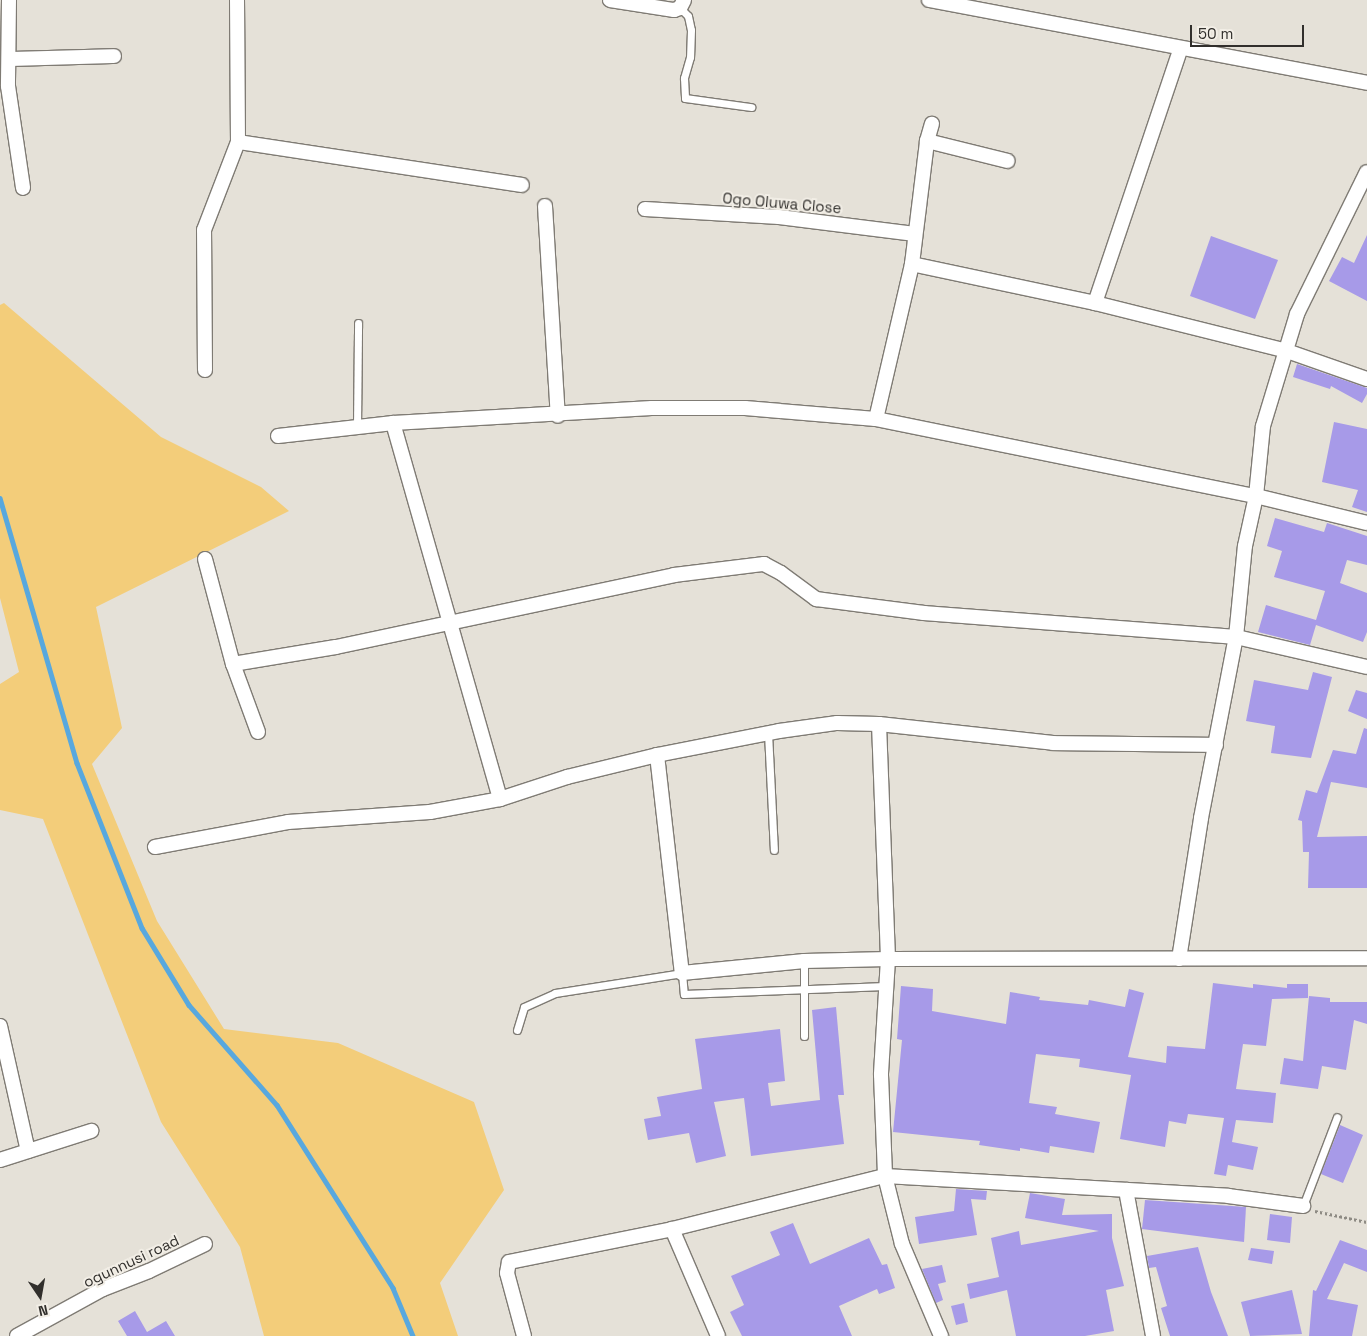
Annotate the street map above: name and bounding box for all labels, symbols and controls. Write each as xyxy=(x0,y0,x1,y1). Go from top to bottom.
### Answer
scale bar xyxy=(1192,15,1306,47)
text: 50 m xyxy=(1198,24,1233,43)
street label: Ogo Oluwa Close xyxy=(722,189,842,217)
street label: ogunnusi road xyxy=(80,1231,182,1291)
north arrow xyxy=(15,1271,65,1321)
text: N xyxy=(37,1301,50,1320)

